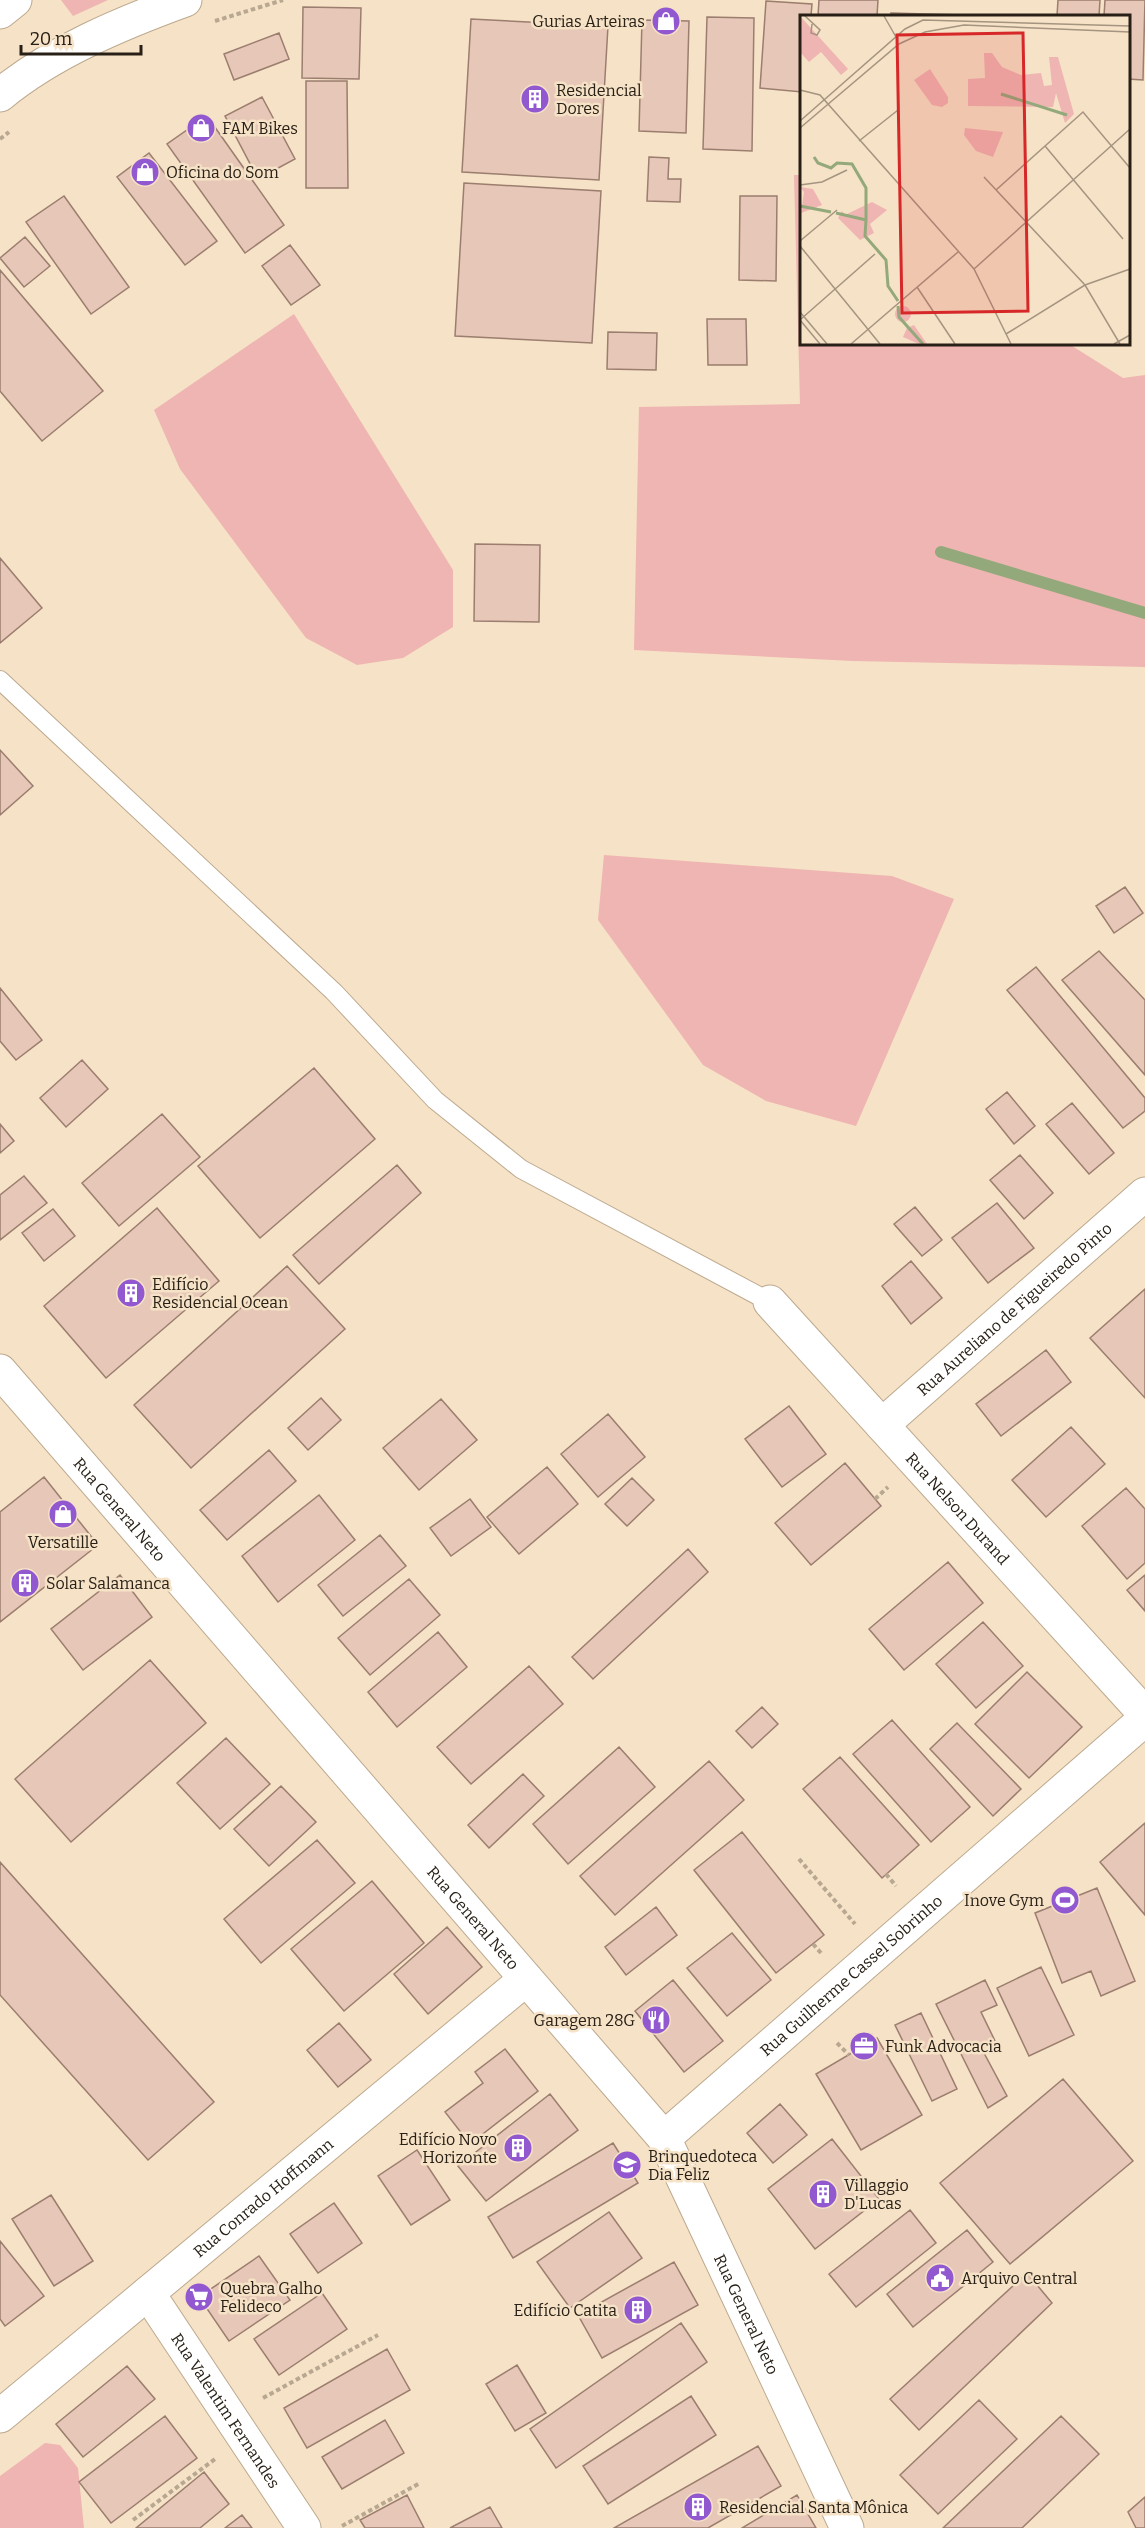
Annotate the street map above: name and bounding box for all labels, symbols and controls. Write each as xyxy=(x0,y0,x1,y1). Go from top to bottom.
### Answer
shop icon: Gurias Arteiras xyxy=(650,5,682,37)
place label: Gurias Arteiras xyxy=(532,12,645,31)
inset map xyxy=(800,15,1130,345)
scale bar xyxy=(21,18,141,56)
text: 20 m xyxy=(30,28,72,50)
place label: Residencial Dores xyxy=(556,81,642,118)
building icon: Residencial Dores xyxy=(519,83,551,115)
shop icon: FAM Bikes xyxy=(185,112,217,144)
place label: FAM Bikes xyxy=(222,119,298,138)
shop icon: Oficina do Som xyxy=(129,156,161,188)
place label: Oficina do Som xyxy=(166,163,279,182)
street label: Rua Aureliano de Figueiredo Pinto xyxy=(913,1218,1115,1399)
place label: Edifício Residencial Ocean xyxy=(152,1275,288,1312)
building icon: Edifício Residencial Ocean xyxy=(115,1277,147,1309)
street label: Rua Nelson Durand xyxy=(902,1449,1014,1568)
street label: Rua General Neto xyxy=(70,1454,170,1565)
shop icon: Versatille xyxy=(47,1498,79,1530)
place label: Versatille xyxy=(28,1533,98,1552)
building icon: Solar Salamanca xyxy=(9,1567,41,1599)
place label: Solar Salamanca xyxy=(46,1574,170,1593)
street label: Rua General Neto xyxy=(423,1862,523,1973)
sports icon: Inove Gym xyxy=(1049,1884,1081,1916)
street label: Rua Guilherme Cassel Sobrinho xyxy=(756,1891,946,2060)
place label: Inove Gym xyxy=(964,1891,1044,1910)
restaurant icon: Garagem 28G xyxy=(640,2004,672,2036)
place label: Garagem 28G xyxy=(534,2011,635,2030)
office icon: Funk Advocacia xyxy=(848,2030,880,2062)
place label: Funk Advocacia xyxy=(885,2037,1002,2056)
place label: Edifício Novo Horizonte xyxy=(399,2130,497,2167)
building icon: Edifício Novo Horizonte xyxy=(502,2132,534,2164)
street label: Rua Conrado Hoffmann xyxy=(189,2134,337,2261)
place label: Brinquedoteca Dia Feliz xyxy=(648,2147,758,2184)
school or university icon: Brinquedoteca Dia Feliz xyxy=(611,2149,643,2181)
place label: Villaggio D'Lucas xyxy=(844,2176,909,2213)
building icon: Villaggio D'Lucas xyxy=(807,2178,839,2210)
street label: Rua General Neto xyxy=(710,2251,783,2377)
public building icon: Arquivo Central xyxy=(924,2262,956,2294)
place label: Arquivo Central xyxy=(961,2269,1078,2288)
place label: Quebra Galho Felideco xyxy=(220,2279,322,2316)
supermarket icon: Quebra Galho Felideco xyxy=(183,2281,215,2313)
building icon: Edifício Catita xyxy=(622,2294,654,2326)
place label: Edifício Catita xyxy=(514,2301,617,2320)
street label: Rua Valentim Fernandes xyxy=(168,2329,284,2492)
building icon: Residencial Santa Mônica xyxy=(682,2491,714,2523)
place label: Residencial Santa Mônica xyxy=(719,2498,909,2517)

